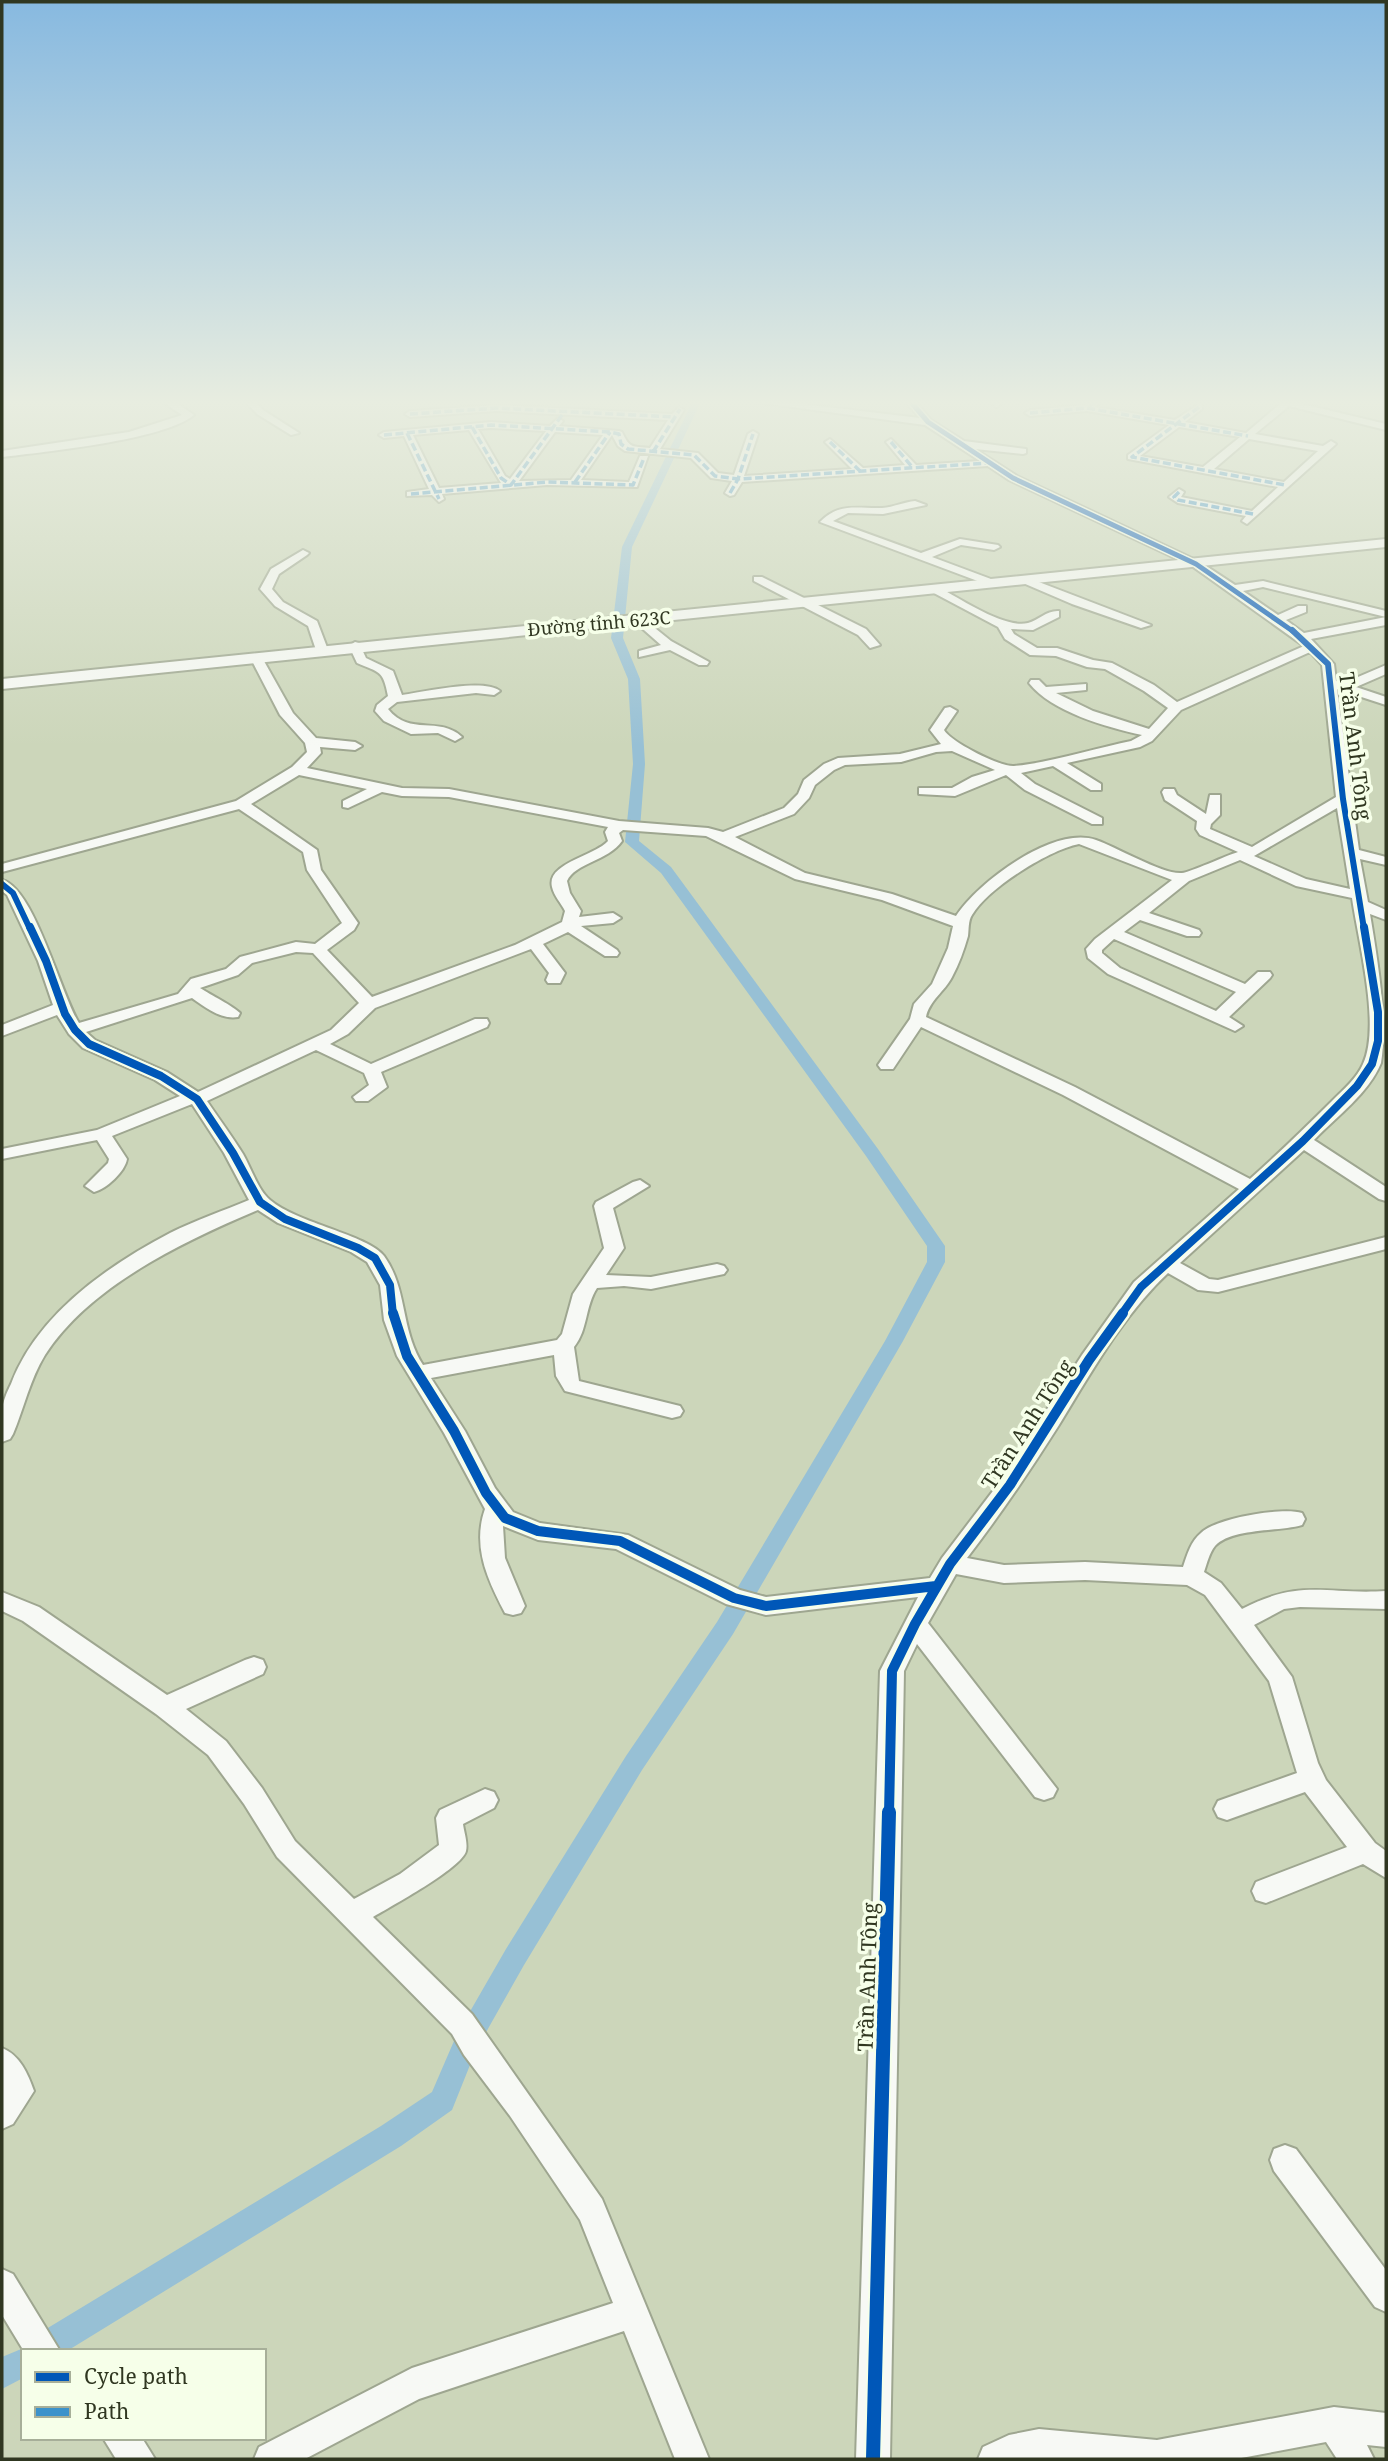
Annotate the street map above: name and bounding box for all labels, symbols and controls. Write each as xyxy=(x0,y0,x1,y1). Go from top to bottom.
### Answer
street label: Đường tỉnh 623C xyxy=(526,605,672,641)
street label: Trần Anh Tông xyxy=(1333,670,1379,822)
street label: Trần Anh Tông xyxy=(975,1353,1080,1494)
street label: Trần Anh Tông xyxy=(850,1901,884,2052)
legend xyxy=(21,2349,266,2440)
text: Cycle path xyxy=(84,2362,188,2390)
text: Path xyxy=(84,2397,129,2425)

